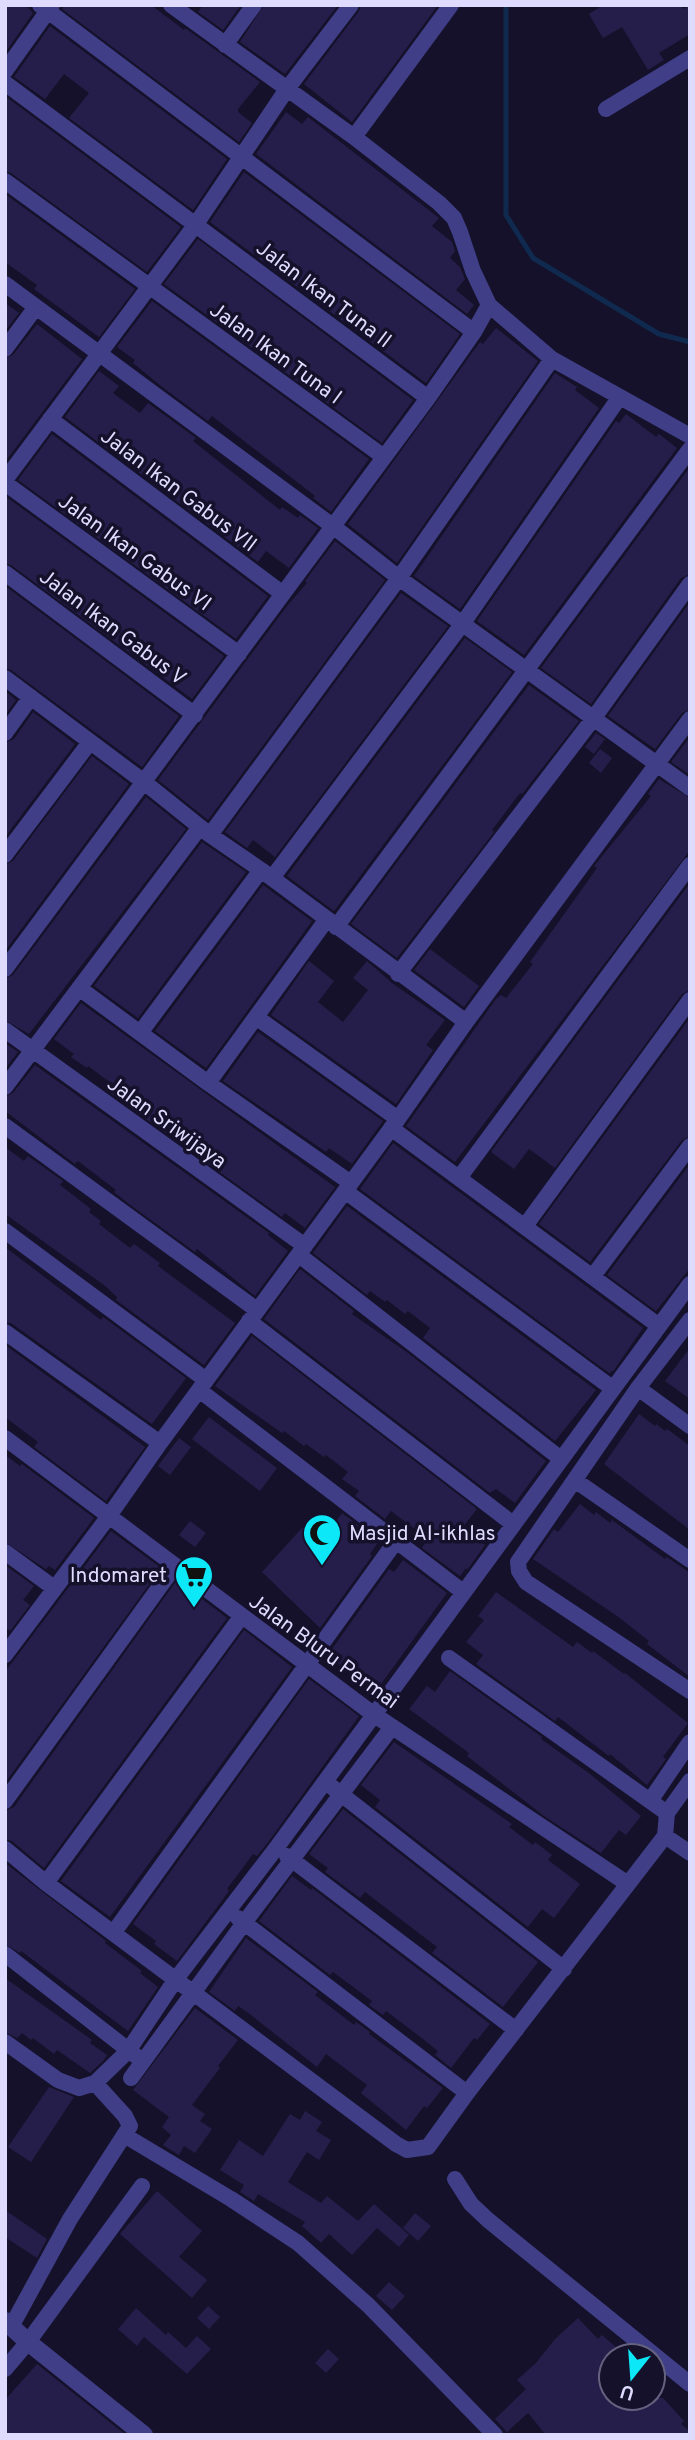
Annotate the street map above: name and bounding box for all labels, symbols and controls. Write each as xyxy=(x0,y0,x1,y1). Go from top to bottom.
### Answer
street label: Jalan Ikan Tuna II xyxy=(251,235,397,353)
street label: Jalan Ikan Tuna I xyxy=(205,296,347,410)
street label: Jalan Ikan Gabus VII xyxy=(96,423,262,557)
street label: Jalan Ikan Gabus VI xyxy=(53,488,217,616)
street label: Jalan Ikan Gabus V xyxy=(33,564,191,692)
street label: Jalan Sriwijaya xyxy=(101,1071,231,1176)
mosque icon: Masjid Al-ikhlas xyxy=(301,1512,343,1567)
place label: Masjid Al-ikhlas xyxy=(349,1521,496,1548)
supermarket icon: Indomaret xyxy=(173,1554,215,1609)
place label: Indomaret xyxy=(70,1563,167,1590)
street label: Jalan Bluru Permai xyxy=(243,1589,404,1716)
north arrow xyxy=(597,2342,667,2412)
text: U xyxy=(618,2378,638,2405)

